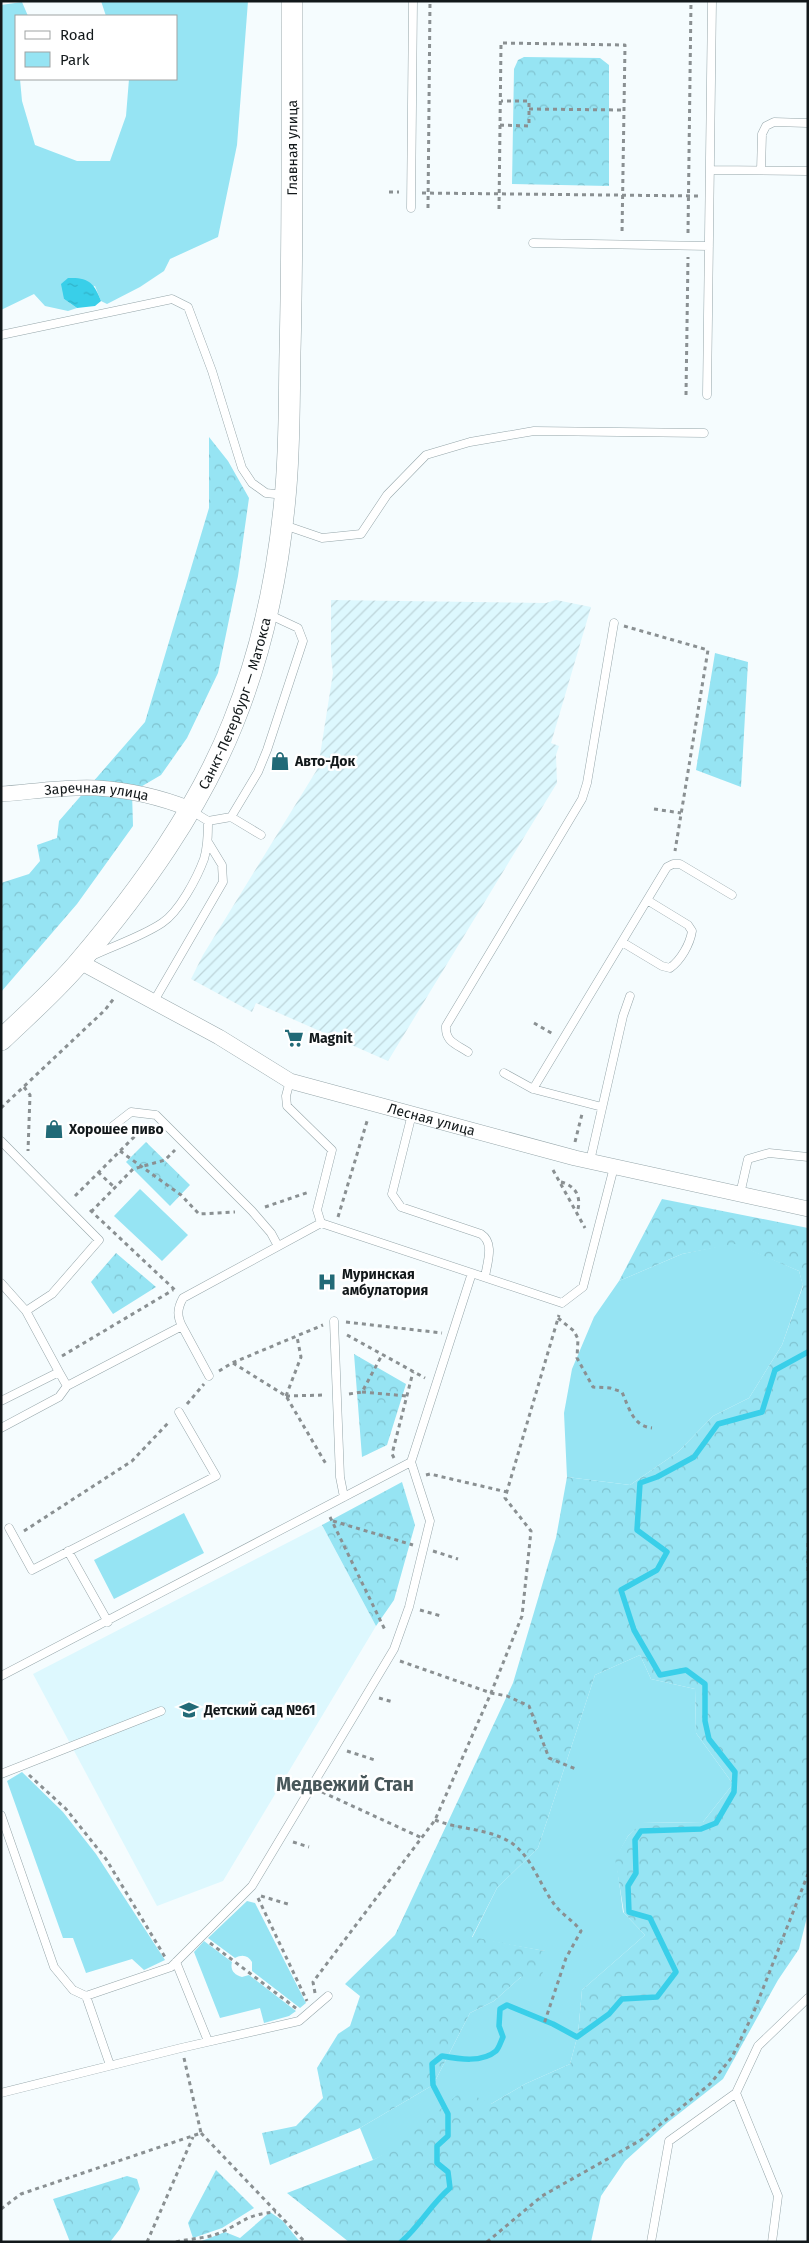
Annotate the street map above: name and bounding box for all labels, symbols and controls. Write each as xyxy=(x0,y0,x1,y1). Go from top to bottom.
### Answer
legend xyxy=(15,15,178,80)
text: Road xyxy=(60,26,95,44)
text: Park xyxy=(60,51,90,69)
street label: Главная улица xyxy=(284,100,301,196)
street label: Санкт-Петербург — Матокса xyxy=(195,616,274,792)
shop icon: Авто-Док xyxy=(269,750,291,772)
place label: Авто-Док xyxy=(294,753,355,770)
street label: Заречная улица xyxy=(44,779,151,804)
supermarket icon: Magnit xyxy=(283,1027,305,1049)
place label: Magnit xyxy=(309,1030,353,1047)
street label: Лесная улица xyxy=(386,1099,477,1139)
shop icon: Хорошее пиво xyxy=(43,1118,65,1140)
place label: Хорошее пиво xyxy=(68,1121,164,1138)
place label: Муринская амбулатория xyxy=(342,1266,428,1299)
hospital icon: Муринская амбулатория xyxy=(316,1271,338,1293)
school or university icon: Детский сад №61 xyxy=(178,1699,200,1721)
place label: Детский сад №61 xyxy=(203,1702,316,1719)
district label: Медвежий Стан xyxy=(276,1773,414,1796)

